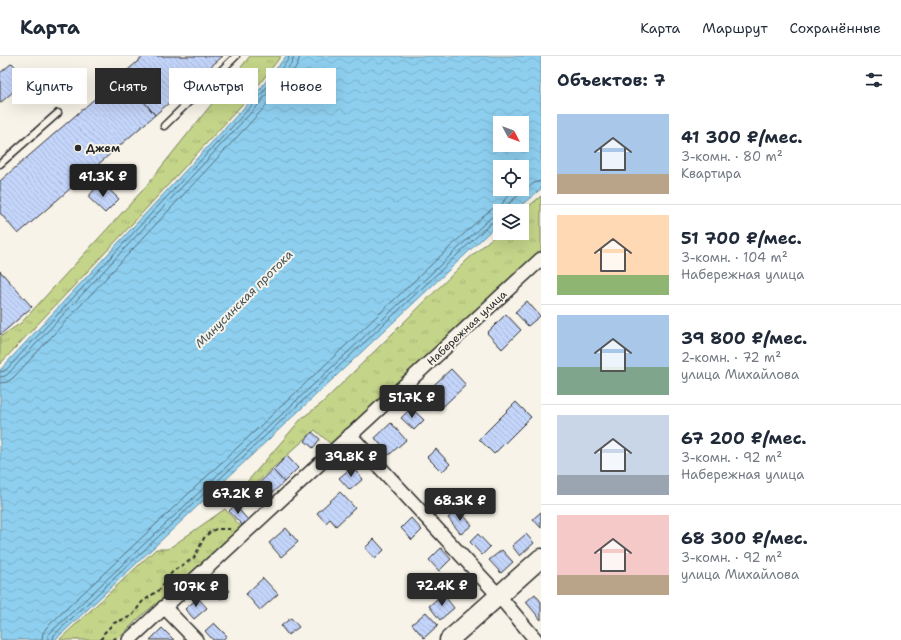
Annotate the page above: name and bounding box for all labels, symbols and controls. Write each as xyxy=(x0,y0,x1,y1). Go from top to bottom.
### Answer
text: Карта xyxy=(20,15,80,40)
text: Карта xyxy=(640,19,680,37)
text: Маршрут xyxy=(702,19,768,37)
text: Сохранённые xyxy=(790,19,881,37)
chip: Купить xyxy=(12,68,87,104)
chip: Снять xyxy=(95,68,161,104)
chip: Фильтры xyxy=(169,68,258,104)
chip: Новое xyxy=(266,68,336,104)
text: Объектов: 7 xyxy=(557,69,666,91)
icon: filters xyxy=(863,69,885,91)
north arrow xyxy=(493,116,529,152)
map controls xyxy=(493,116,529,240)
text: 41 300 ₽/мес. xyxy=(681,126,803,148)
icon: home xyxy=(589,130,637,178)
place label: Джем xyxy=(86,141,120,156)
marker: Джем xyxy=(73,143,83,153)
text: 3-комн. · 80 m² xyxy=(681,148,783,165)
button: locate xyxy=(493,160,529,196)
pin: 41.3K ₽ xyxy=(66,164,140,198)
text: Квартира xyxy=(681,165,741,182)
text: 41.3K ₽ xyxy=(79,168,127,185)
button: layers xyxy=(493,204,529,240)
text: 51 700 ₽/мес. xyxy=(681,227,802,249)
icon: home xyxy=(589,231,637,279)
water label: Минусинская протока xyxy=(192,247,296,351)
text: 3-комн. · 104 m² xyxy=(681,249,788,266)
text: Набережная улица xyxy=(681,266,804,283)
street label: Набережная улица xyxy=(424,287,510,369)
text: 39 800 ₽/мес. xyxy=(681,327,807,349)
icon: home xyxy=(589,331,637,379)
text: 2-комн. · 72 m² xyxy=(681,349,781,366)
text: улица Михайлова xyxy=(681,366,799,383)
pin: 51.7K ₽ xyxy=(375,385,449,419)
text: 51.7K ₽ xyxy=(389,389,435,406)
text: 67 200 ₽/мес. xyxy=(681,427,807,449)
icon: home xyxy=(589,431,637,479)
pin: 39.8K ₽ xyxy=(314,444,388,478)
text: 39.8K ₽ xyxy=(325,448,377,465)
text: 3-комн. · 92 m² xyxy=(681,449,782,466)
text: Набережная улица xyxy=(681,466,804,483)
pin: 67.2K ₽ xyxy=(201,481,275,515)
text: 67.2K ₽ xyxy=(212,485,264,502)
pin: 68.3K ₽ xyxy=(423,488,497,522)
text: 68.3K ₽ xyxy=(434,492,486,509)
text: 68 300 ₽/мес. xyxy=(681,527,808,549)
icon: home xyxy=(589,531,637,579)
text: 3-комн. · 92 m² xyxy=(681,549,782,566)
text: улица Михайлова xyxy=(681,566,799,583)
pin: 72.4K ₽ xyxy=(405,573,479,607)
pin: 107K ₽ xyxy=(163,574,229,608)
text: 72.4K ₽ xyxy=(416,577,468,594)
text: 107K ₽ xyxy=(173,578,219,595)

